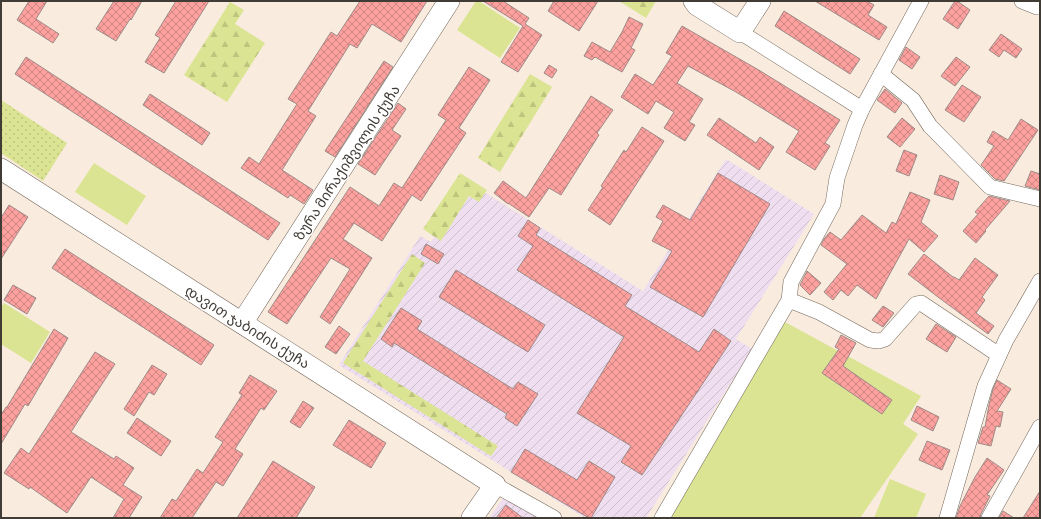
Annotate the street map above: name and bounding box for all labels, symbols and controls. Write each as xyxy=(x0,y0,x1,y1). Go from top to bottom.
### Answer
street label: ზურა მირაქიშვილის ქუჩა xyxy=(288,80,404,244)
street label: დავით ჯაბიძის ქუჩა xyxy=(182,279,314,373)

